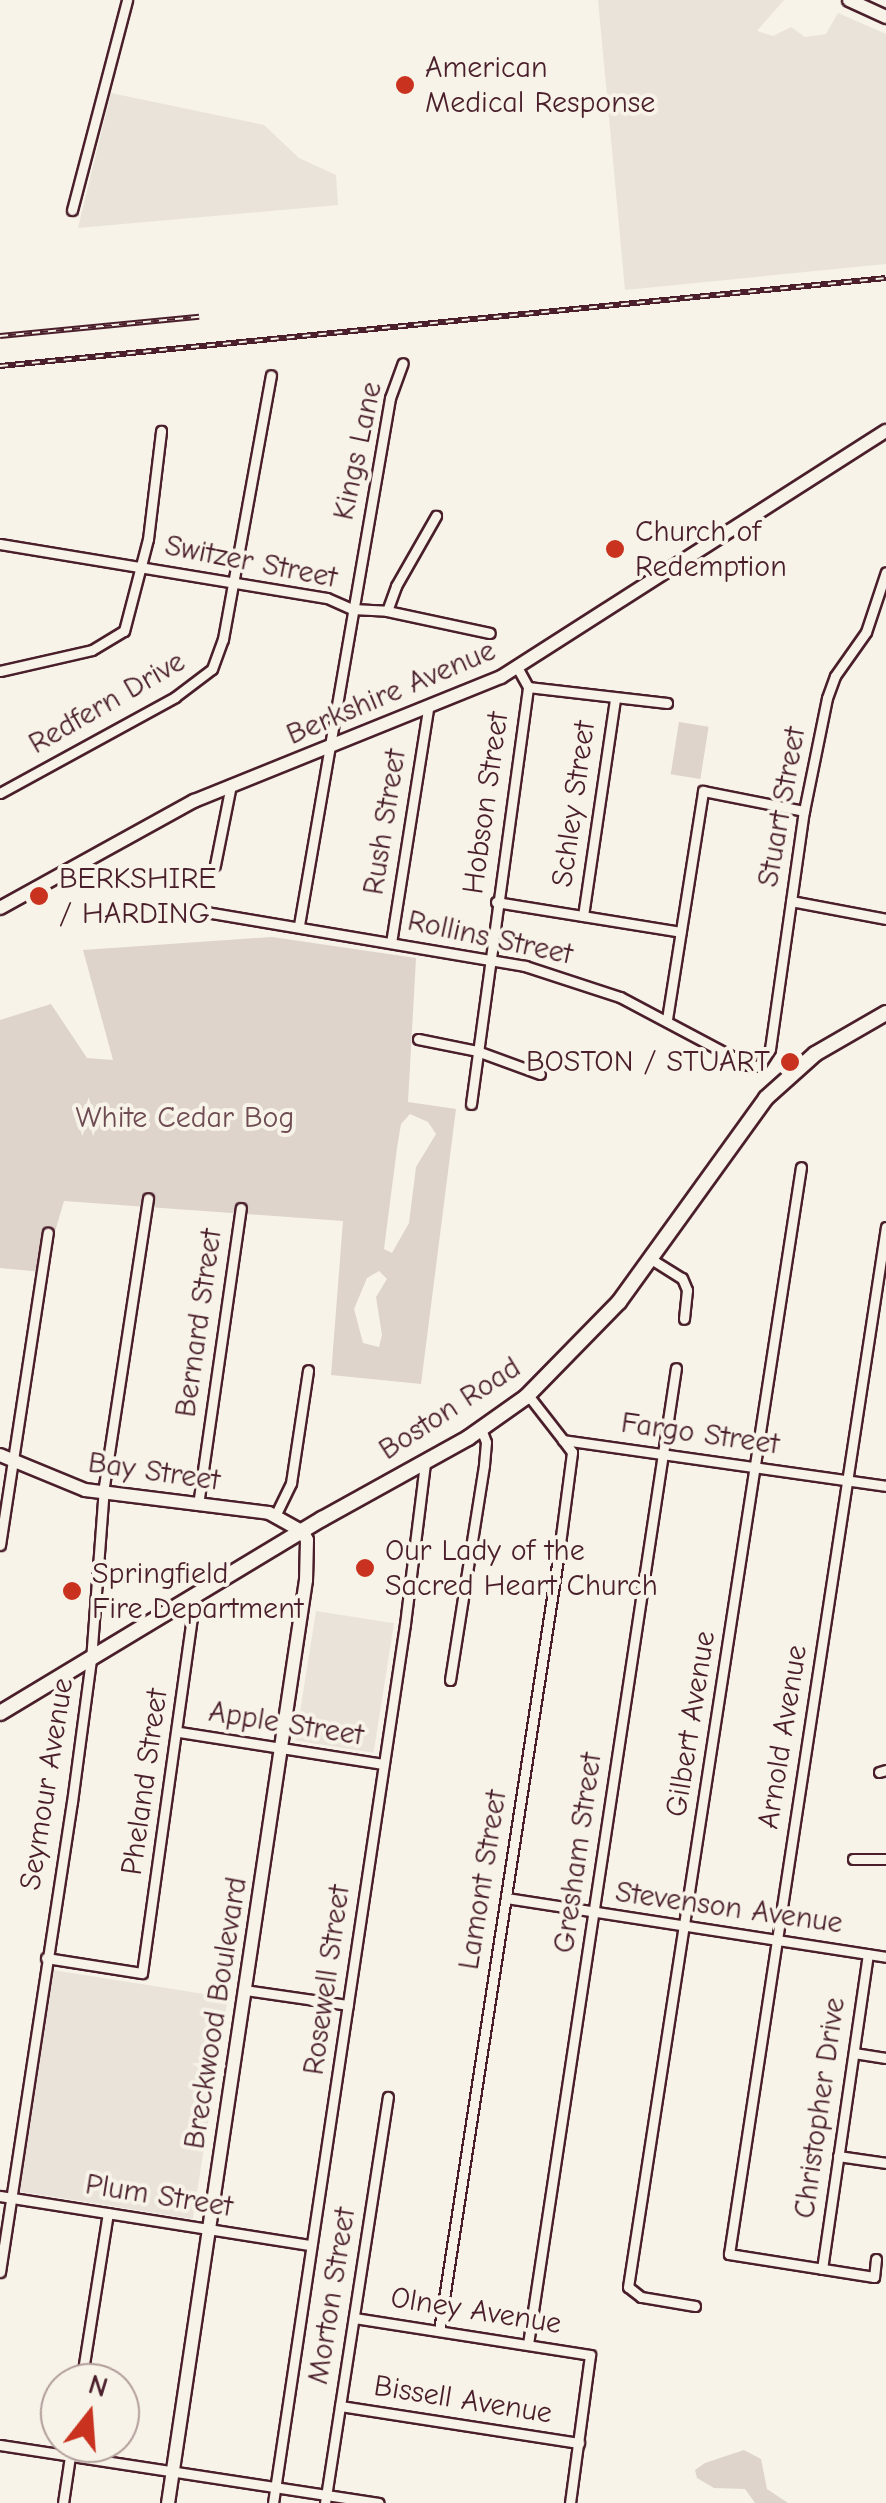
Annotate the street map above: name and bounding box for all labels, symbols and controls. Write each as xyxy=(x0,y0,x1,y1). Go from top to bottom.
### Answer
place label: American Medical Response xyxy=(425,50,655,120)
marker: American Medical Response xyxy=(394,74,416,96)
street label: Kings Lane xyxy=(326,379,390,523)
place label: Church of Redemption xyxy=(635,514,787,584)
street label: Switzer Street xyxy=(162,528,340,596)
marker: Church of Redemption xyxy=(604,538,626,560)
street label: Berkshire Avenue xyxy=(281,633,501,753)
street label: Redfern Drive xyxy=(22,644,192,762)
street label: Hobson Street xyxy=(455,710,517,896)
street label: Schley Street xyxy=(545,719,603,889)
street label: Stuart Street xyxy=(750,724,814,890)
street label: Rush Street xyxy=(356,747,414,897)
place label: BERKSHIRE / HARDING xyxy=(59,861,216,932)
marker: BERKSHIRE / HARDING xyxy=(28,885,50,907)
street label: Rollins Street xyxy=(404,903,576,973)
place label: BOSTON / STUART xyxy=(526,1044,770,1080)
marker: BOSTON / STUART xyxy=(779,1051,801,1073)
park label: White Cedar Bog xyxy=(76,1100,294,1136)
street label: Bernard Street xyxy=(168,1227,230,1419)
street label: Boston Road xyxy=(372,1350,528,1468)
street label: Fargo Street xyxy=(619,1405,781,1463)
street label: Bay Street xyxy=(86,1445,222,1499)
place label: Our Lady of the Sacred Heart Church xyxy=(385,1533,658,1604)
place label: Springfield Fire Department xyxy=(92,1556,303,1626)
marker: Our Lady of the Sacred Heart Church xyxy=(354,1557,376,1579)
marker: Springfield Fire Department xyxy=(61,1580,83,1602)
street label: Gilbert Avenue xyxy=(659,1628,723,1820)
street label: Arnold Avenue xyxy=(751,1643,815,1831)
street label: Seymour Avenue xyxy=(12,1675,82,1893)
street label: Pheland Street xyxy=(114,1687,176,1877)
street label: Apple Street xyxy=(206,1694,366,1754)
street label: Gresham Street xyxy=(546,1751,610,1955)
street label: Lamont Street xyxy=(451,1788,515,1972)
street label: Stevenson Avenue xyxy=(613,1874,845,1942)
street label: Breckwood Boulevard xyxy=(177,1875,255,2151)
street label: Rosewell Street xyxy=(296,1883,358,2077)
street label: Christopher Drive xyxy=(787,1995,853,2221)
street label: Plum Street xyxy=(83,2167,235,2225)
street label: Morton Street xyxy=(300,2205,364,2387)
street label: Olney Avenue xyxy=(388,2280,564,2342)
north arrow xyxy=(40,2363,140,2463)
text: N xyxy=(85,2368,112,2404)
street label: Bissell Avenue xyxy=(371,2368,555,2432)

